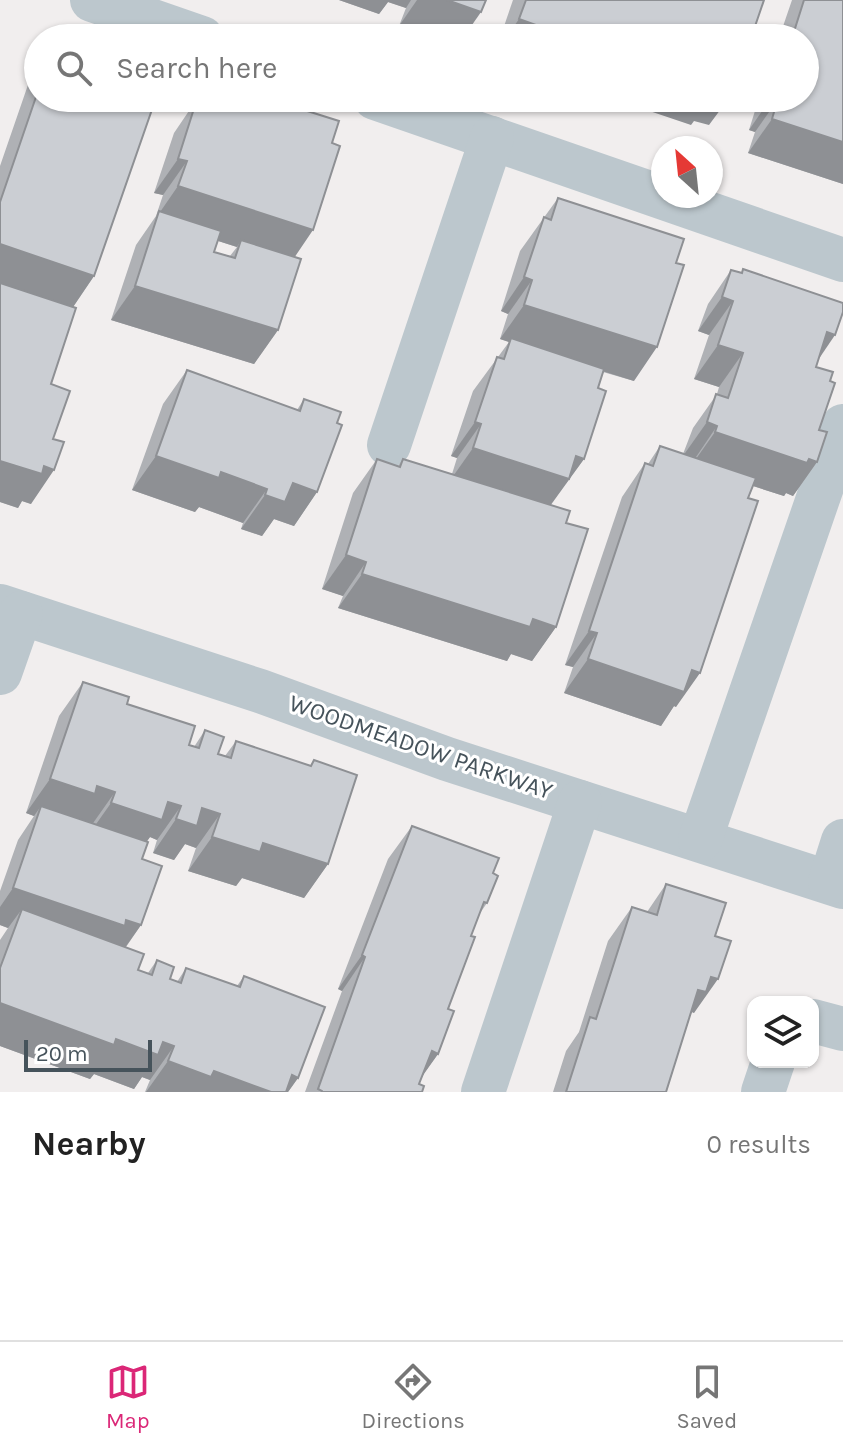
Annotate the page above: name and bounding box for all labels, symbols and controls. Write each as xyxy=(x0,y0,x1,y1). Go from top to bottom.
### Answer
search box xyxy=(24,24,819,112)
icon: search xyxy=(52,46,96,90)
text: Search here xyxy=(116,50,277,86)
north arrow xyxy=(651,136,723,208)
street label: WOODMEADOW PARKWAY xyxy=(286,689,556,805)
map controls xyxy=(747,996,819,1068)
button: layers xyxy=(747,996,819,1068)
scale bar xyxy=(24,1036,152,1072)
text: 20 m xyxy=(36,1041,88,1067)
text: Nearby xyxy=(32,1124,146,1164)
text: 0 results xyxy=(707,1129,811,1160)
tab: Map xyxy=(106,1360,150,1434)
tab: Directions xyxy=(361,1360,465,1434)
tab: Saved xyxy=(676,1360,737,1434)

